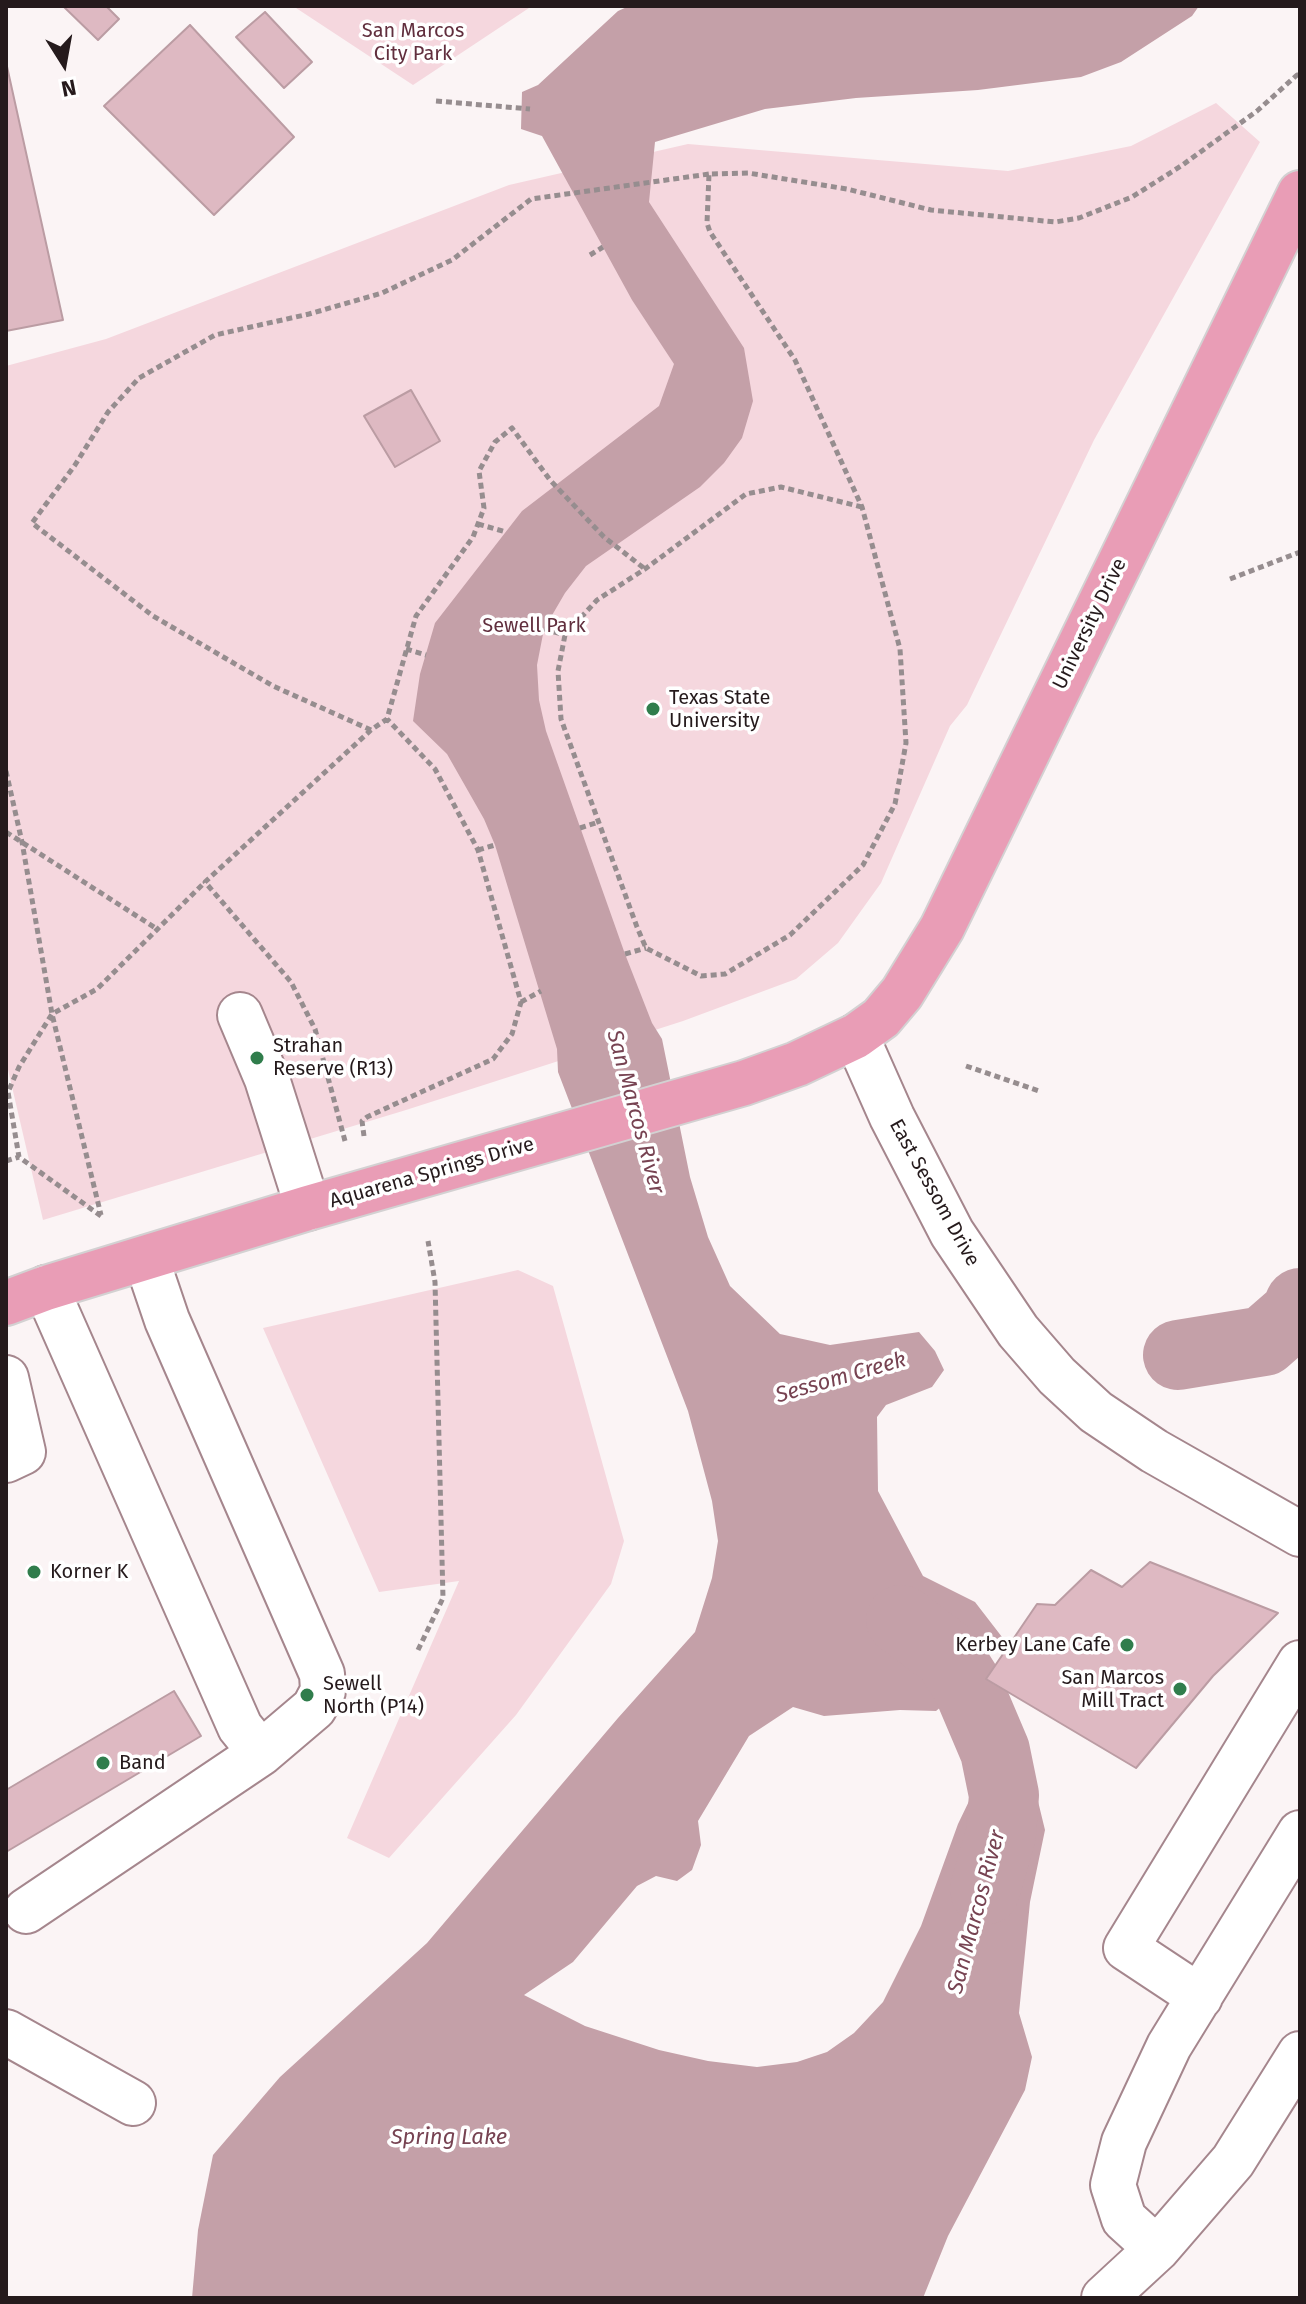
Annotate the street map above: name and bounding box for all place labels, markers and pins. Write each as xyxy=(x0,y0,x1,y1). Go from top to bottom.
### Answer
place label: Texas State University xyxy=(669,686,770,733)
marker: Texas State University xyxy=(644,700,662,718)
place label: Strahan Reserve (R13) xyxy=(273,1034,393,1081)
marker: Strahan Reserve (R13) xyxy=(248,1049,266,1067)
place label: Korner K xyxy=(50,1560,128,1584)
marker: Korner K xyxy=(25,1563,43,1581)
place label: Kerbey Lane Cafe xyxy=(955,1633,1111,1657)
marker: Kerbey Lane Cafe xyxy=(1118,1636,1136,1654)
place label: San Marcos Mill Tract xyxy=(1061,1666,1164,1713)
place label: Sewell North (P14) xyxy=(323,1672,424,1719)
marker: San Marcos Mill Tract xyxy=(1171,1680,1189,1698)
marker: Sewell North (P14) xyxy=(298,1686,316,1704)
place label: Band xyxy=(119,1751,166,1775)
marker: Band xyxy=(94,1754,112,1772)

